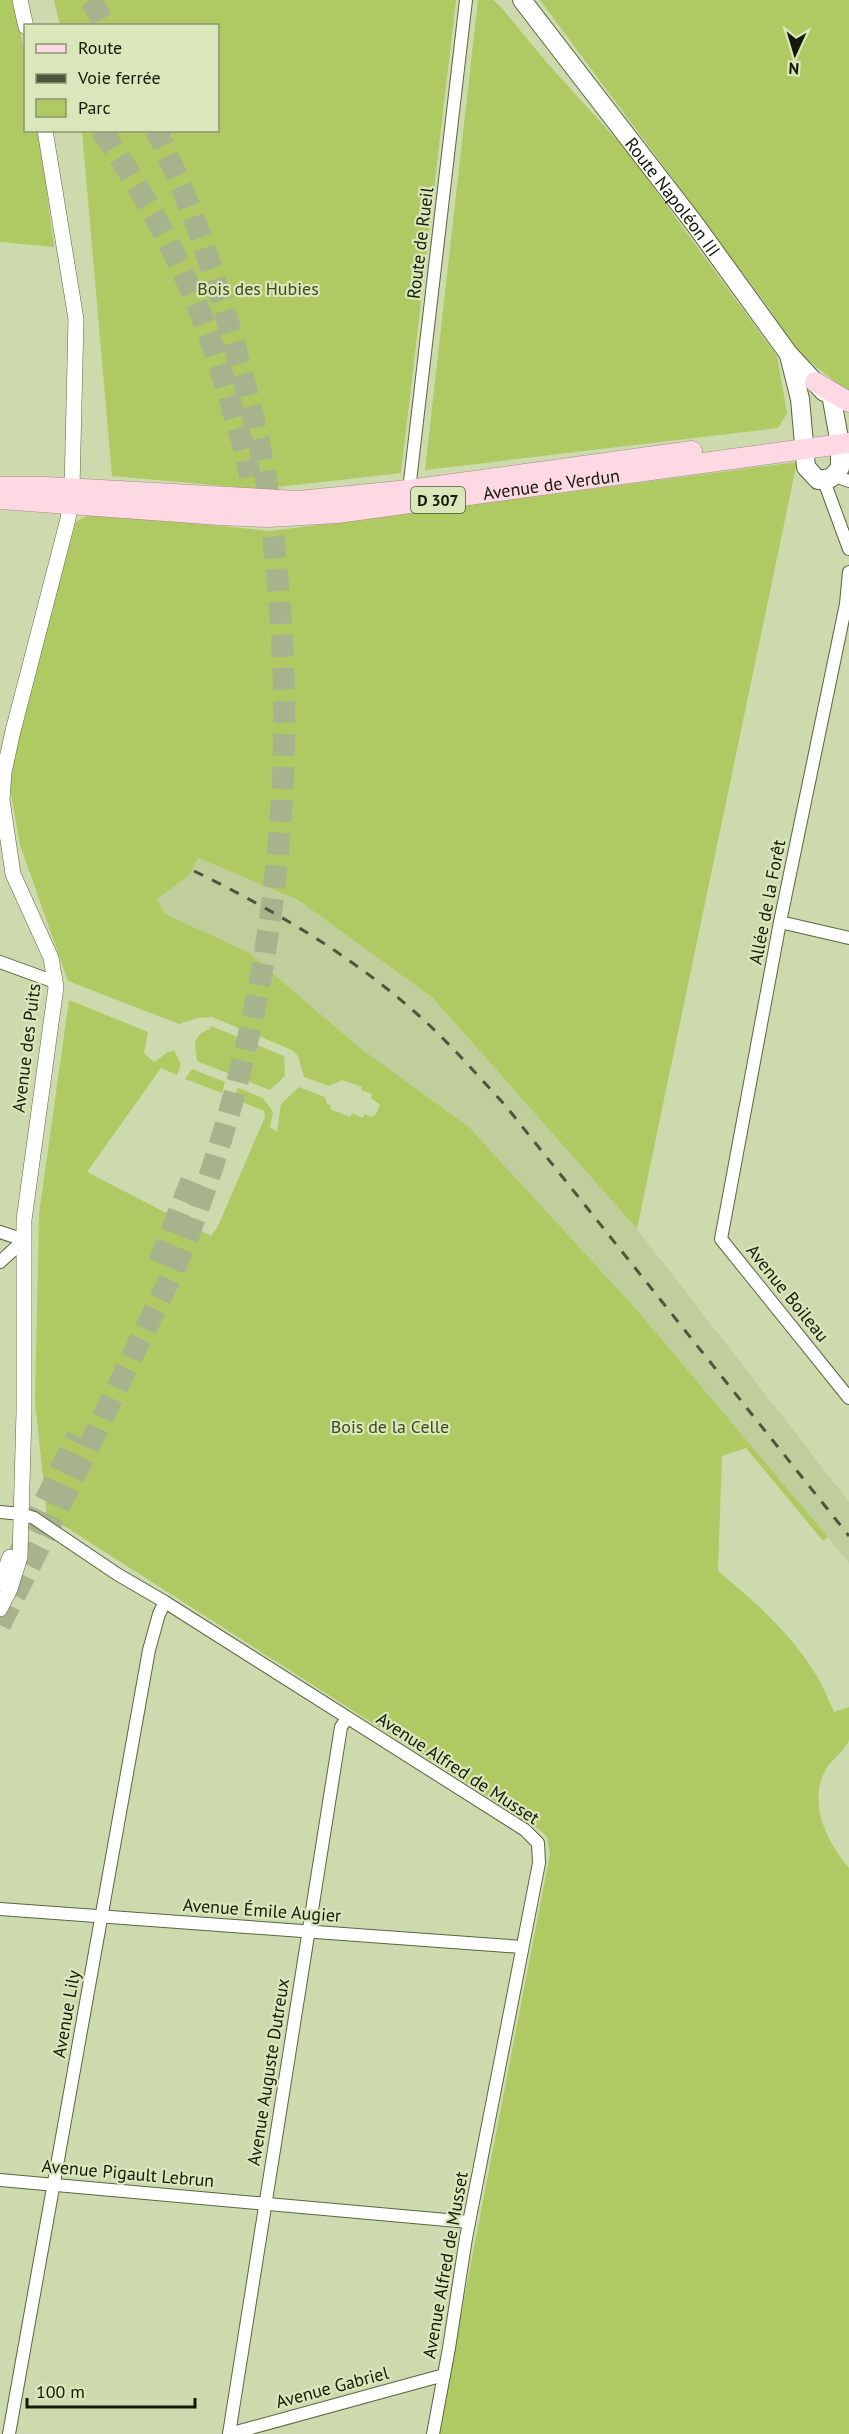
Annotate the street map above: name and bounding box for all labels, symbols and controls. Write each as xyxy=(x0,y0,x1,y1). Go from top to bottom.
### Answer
legend xyxy=(24,24,219,132)
north arrow xyxy=(765,24,825,84)
text: Route xyxy=(78,36,122,59)
text: N xyxy=(788,59,800,79)
text: Voie ferrée xyxy=(77,66,161,89)
text: Parc xyxy=(78,96,111,119)
street label: Route Napoléon III xyxy=(620,132,726,261)
street label: Route de Rueil xyxy=(402,185,438,300)
park label: Bois des Hubies xyxy=(197,277,319,300)
street label: Avenue de Verdun xyxy=(481,463,621,504)
road number: D 307 xyxy=(411,487,465,513)
street label: Allée de la Forêt xyxy=(744,838,790,966)
street label: Avenue des Puits xyxy=(7,982,45,1114)
street label: Avenue Boileau xyxy=(742,1240,834,1346)
park label: Bois de la Celle xyxy=(331,1415,449,1438)
street label: Avenue Alfred de Musset xyxy=(372,1707,544,1829)
street label: Avenue Émile Augier xyxy=(182,1893,342,1927)
street label: Avenue Lily xyxy=(47,1968,85,2060)
street label: Avenue Auguste Dutreux xyxy=(242,1977,294,2167)
street label: Avenue Pigault Lebrun xyxy=(41,2154,215,2192)
street label: Avenue Alfred de Musset xyxy=(417,2170,473,2360)
street label: Avenue Gabriel xyxy=(273,2361,392,2413)
scale bar xyxy=(27,2371,195,2409)
text: 100 m xyxy=(36,2380,85,2403)

